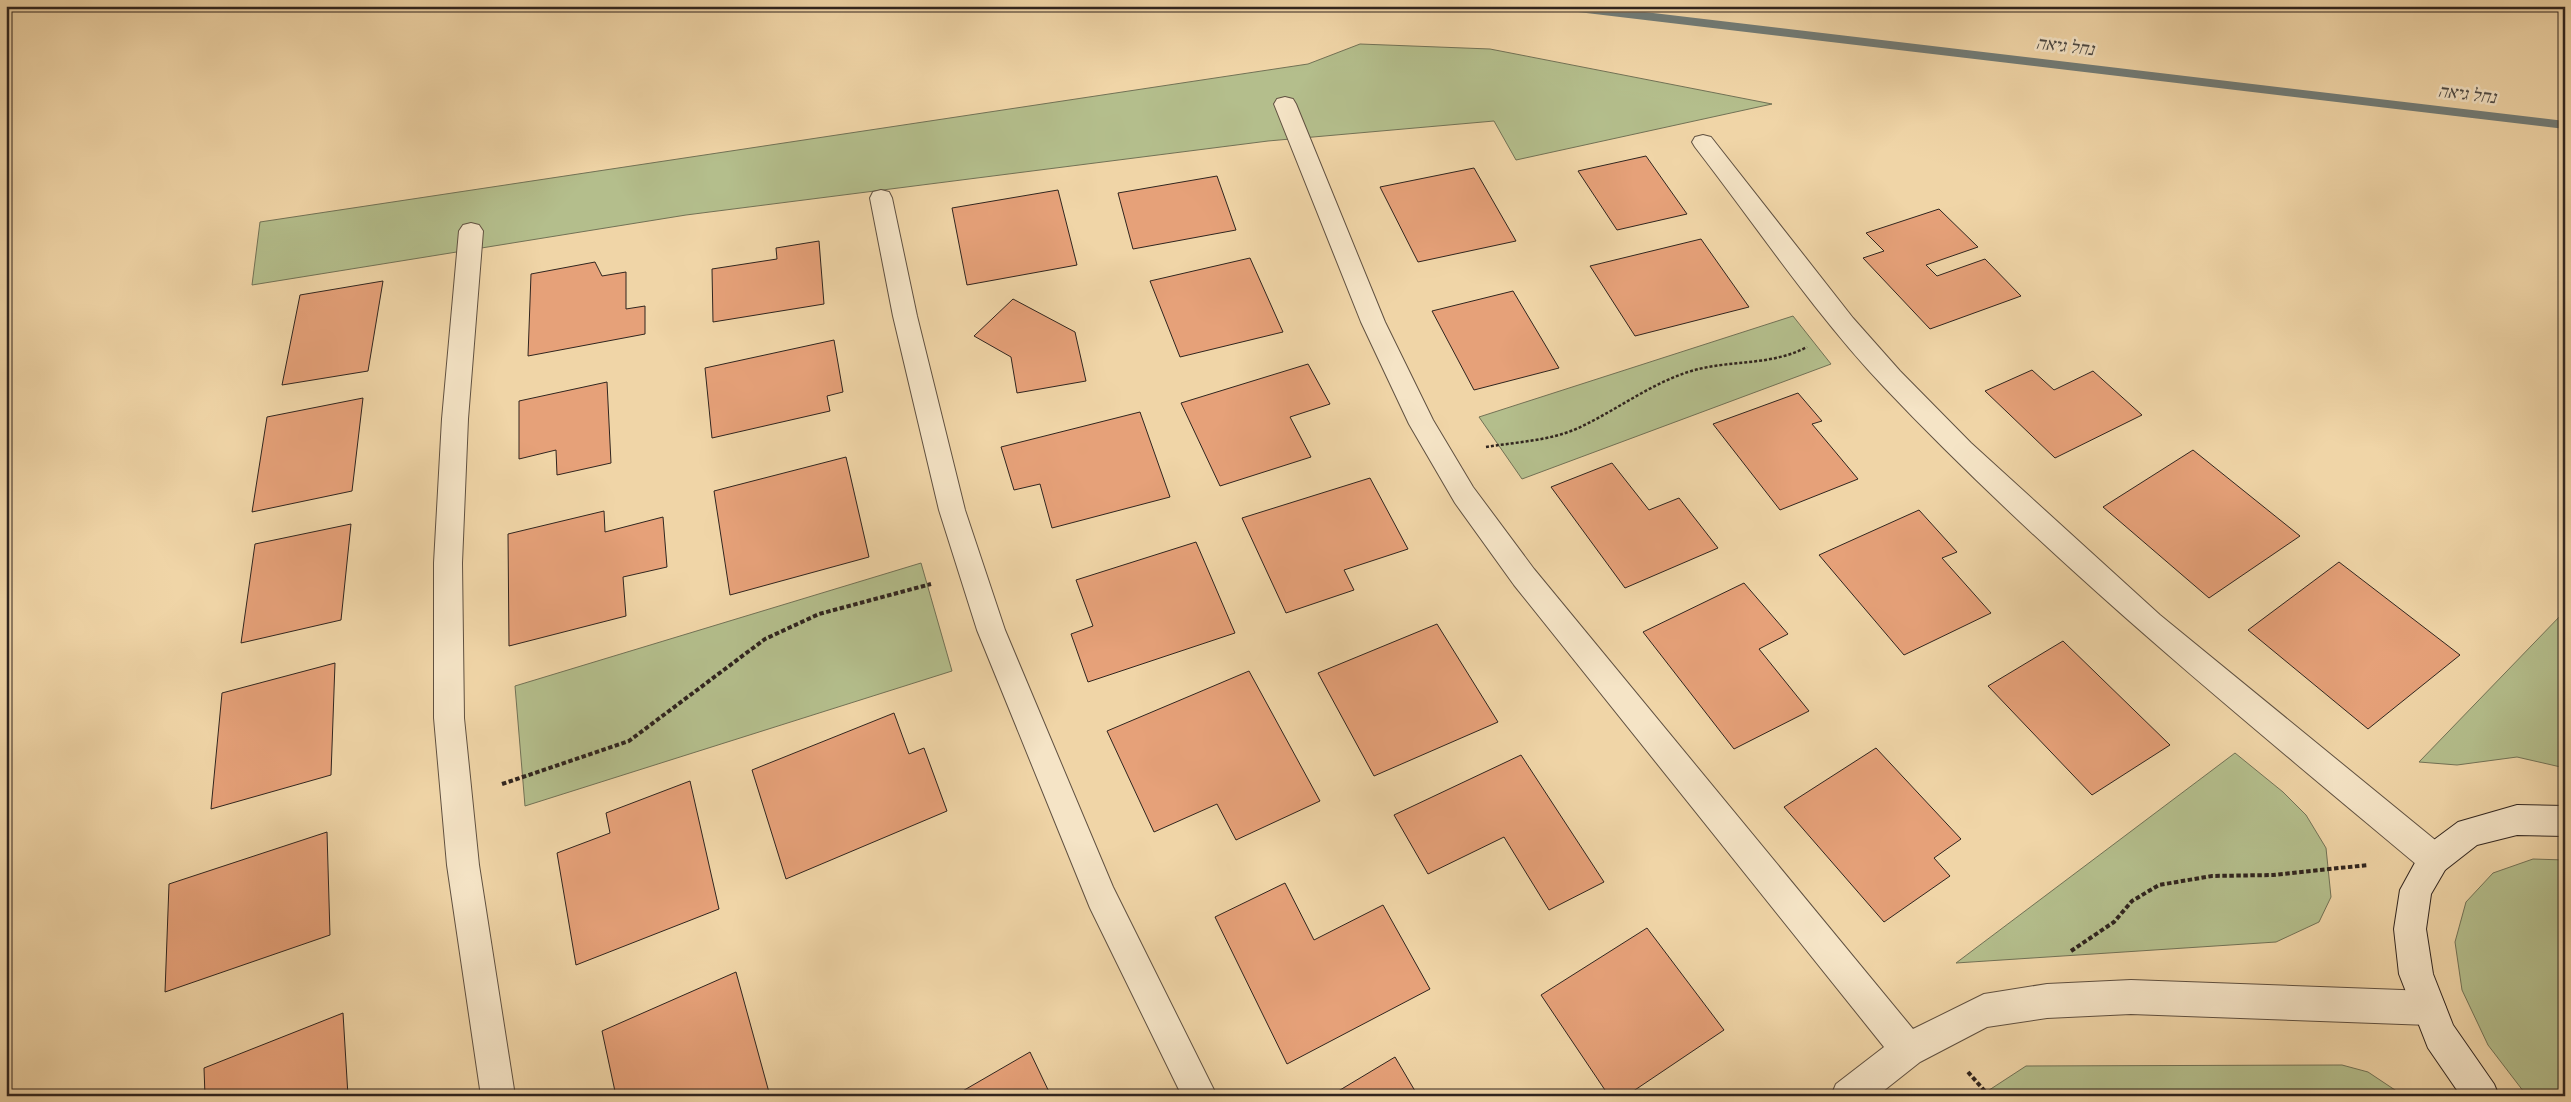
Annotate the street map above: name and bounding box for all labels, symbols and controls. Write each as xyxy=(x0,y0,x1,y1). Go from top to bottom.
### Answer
water label: נחל גיאה xyxy=(2034,29,2098,63)
water label: נחל גיאה xyxy=(2436,77,2500,111)

